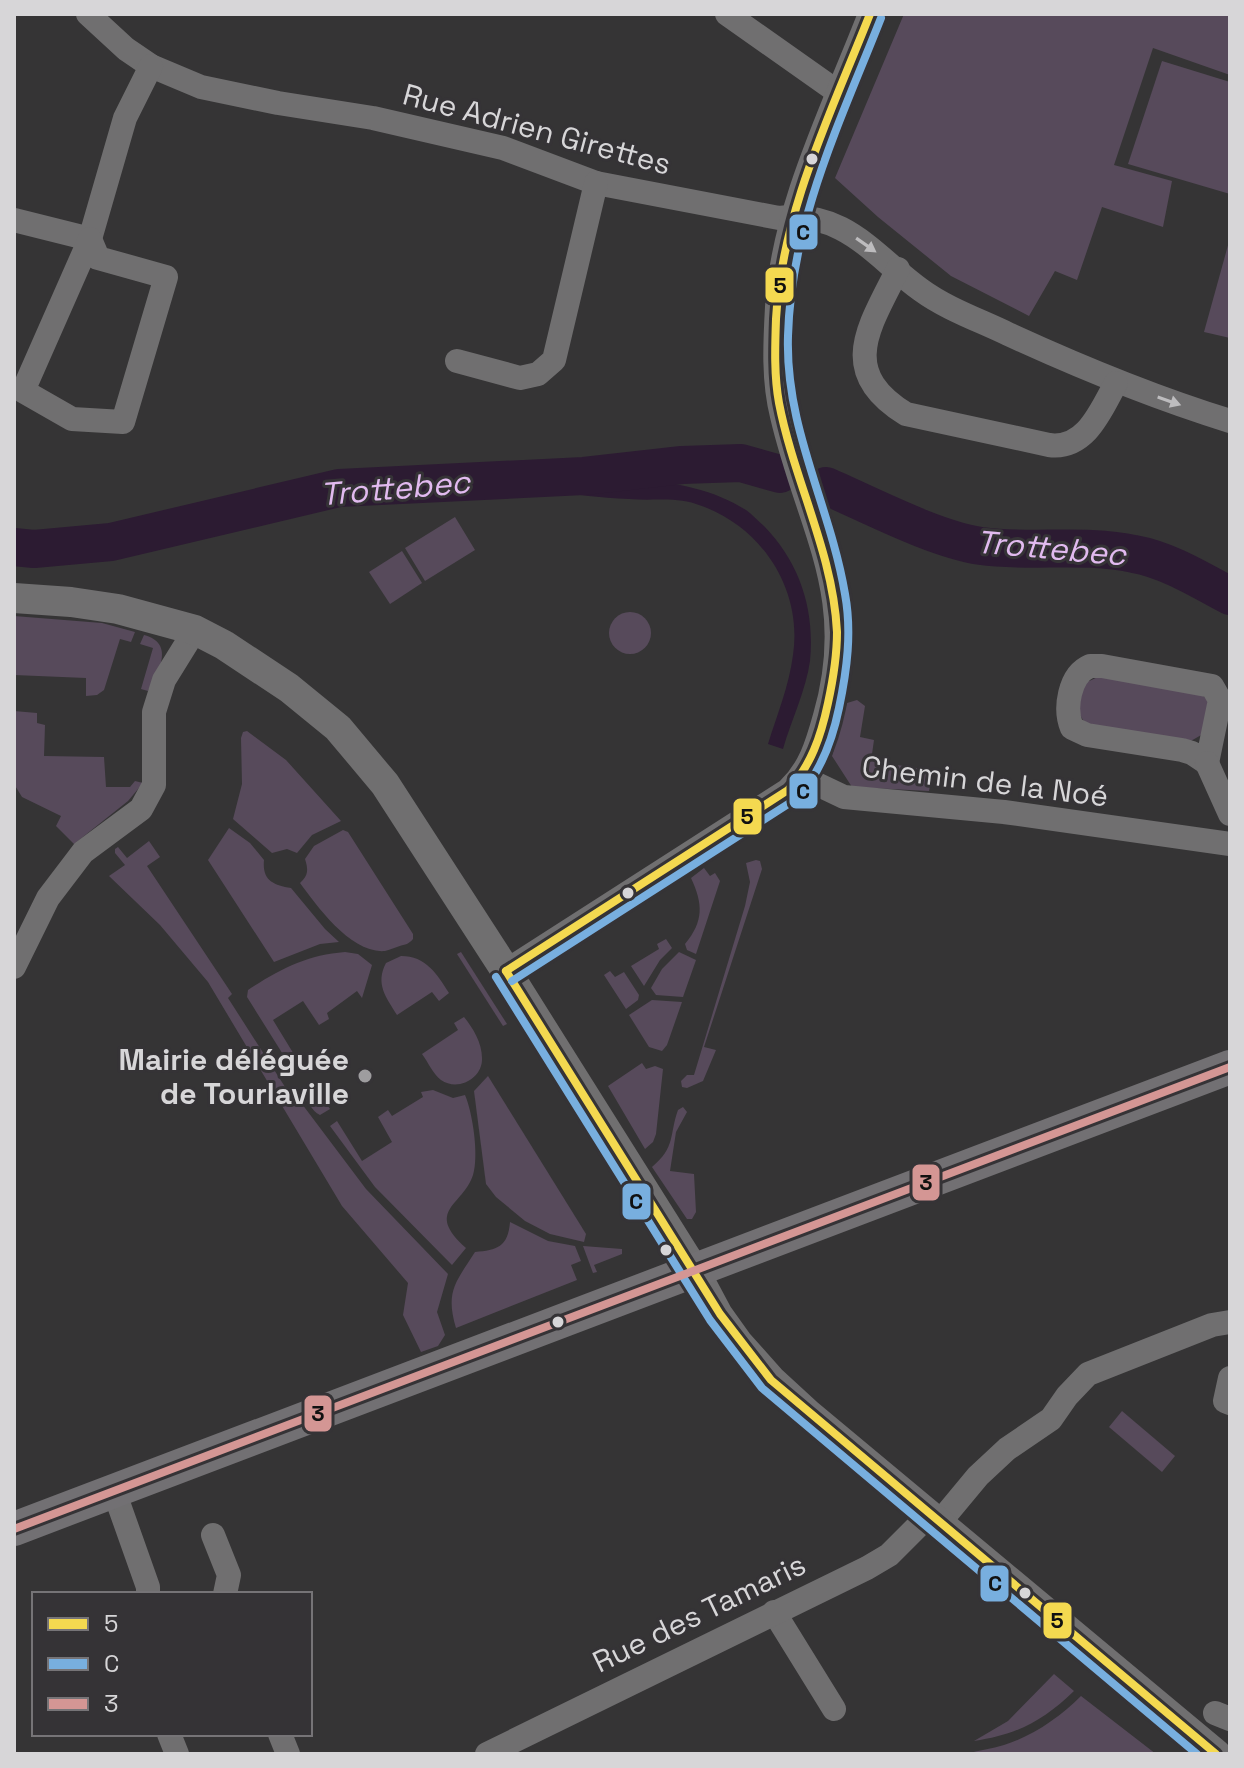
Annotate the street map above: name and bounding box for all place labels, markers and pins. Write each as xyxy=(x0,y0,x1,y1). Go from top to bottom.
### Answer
unlabelled marker xyxy=(804,151,820,167)
unlabelled marker xyxy=(620,885,636,901)
place label: Mairie déléguée de Tourlaville xyxy=(118,1040,349,1113)
marker: Mairie déléguée de Tourlaville xyxy=(356,1067,374,1085)
unlabelled marker xyxy=(658,1242,674,1258)
unlabelled marker xyxy=(550,1314,566,1330)
unlabelled marker xyxy=(1017,1585,1033,1601)

